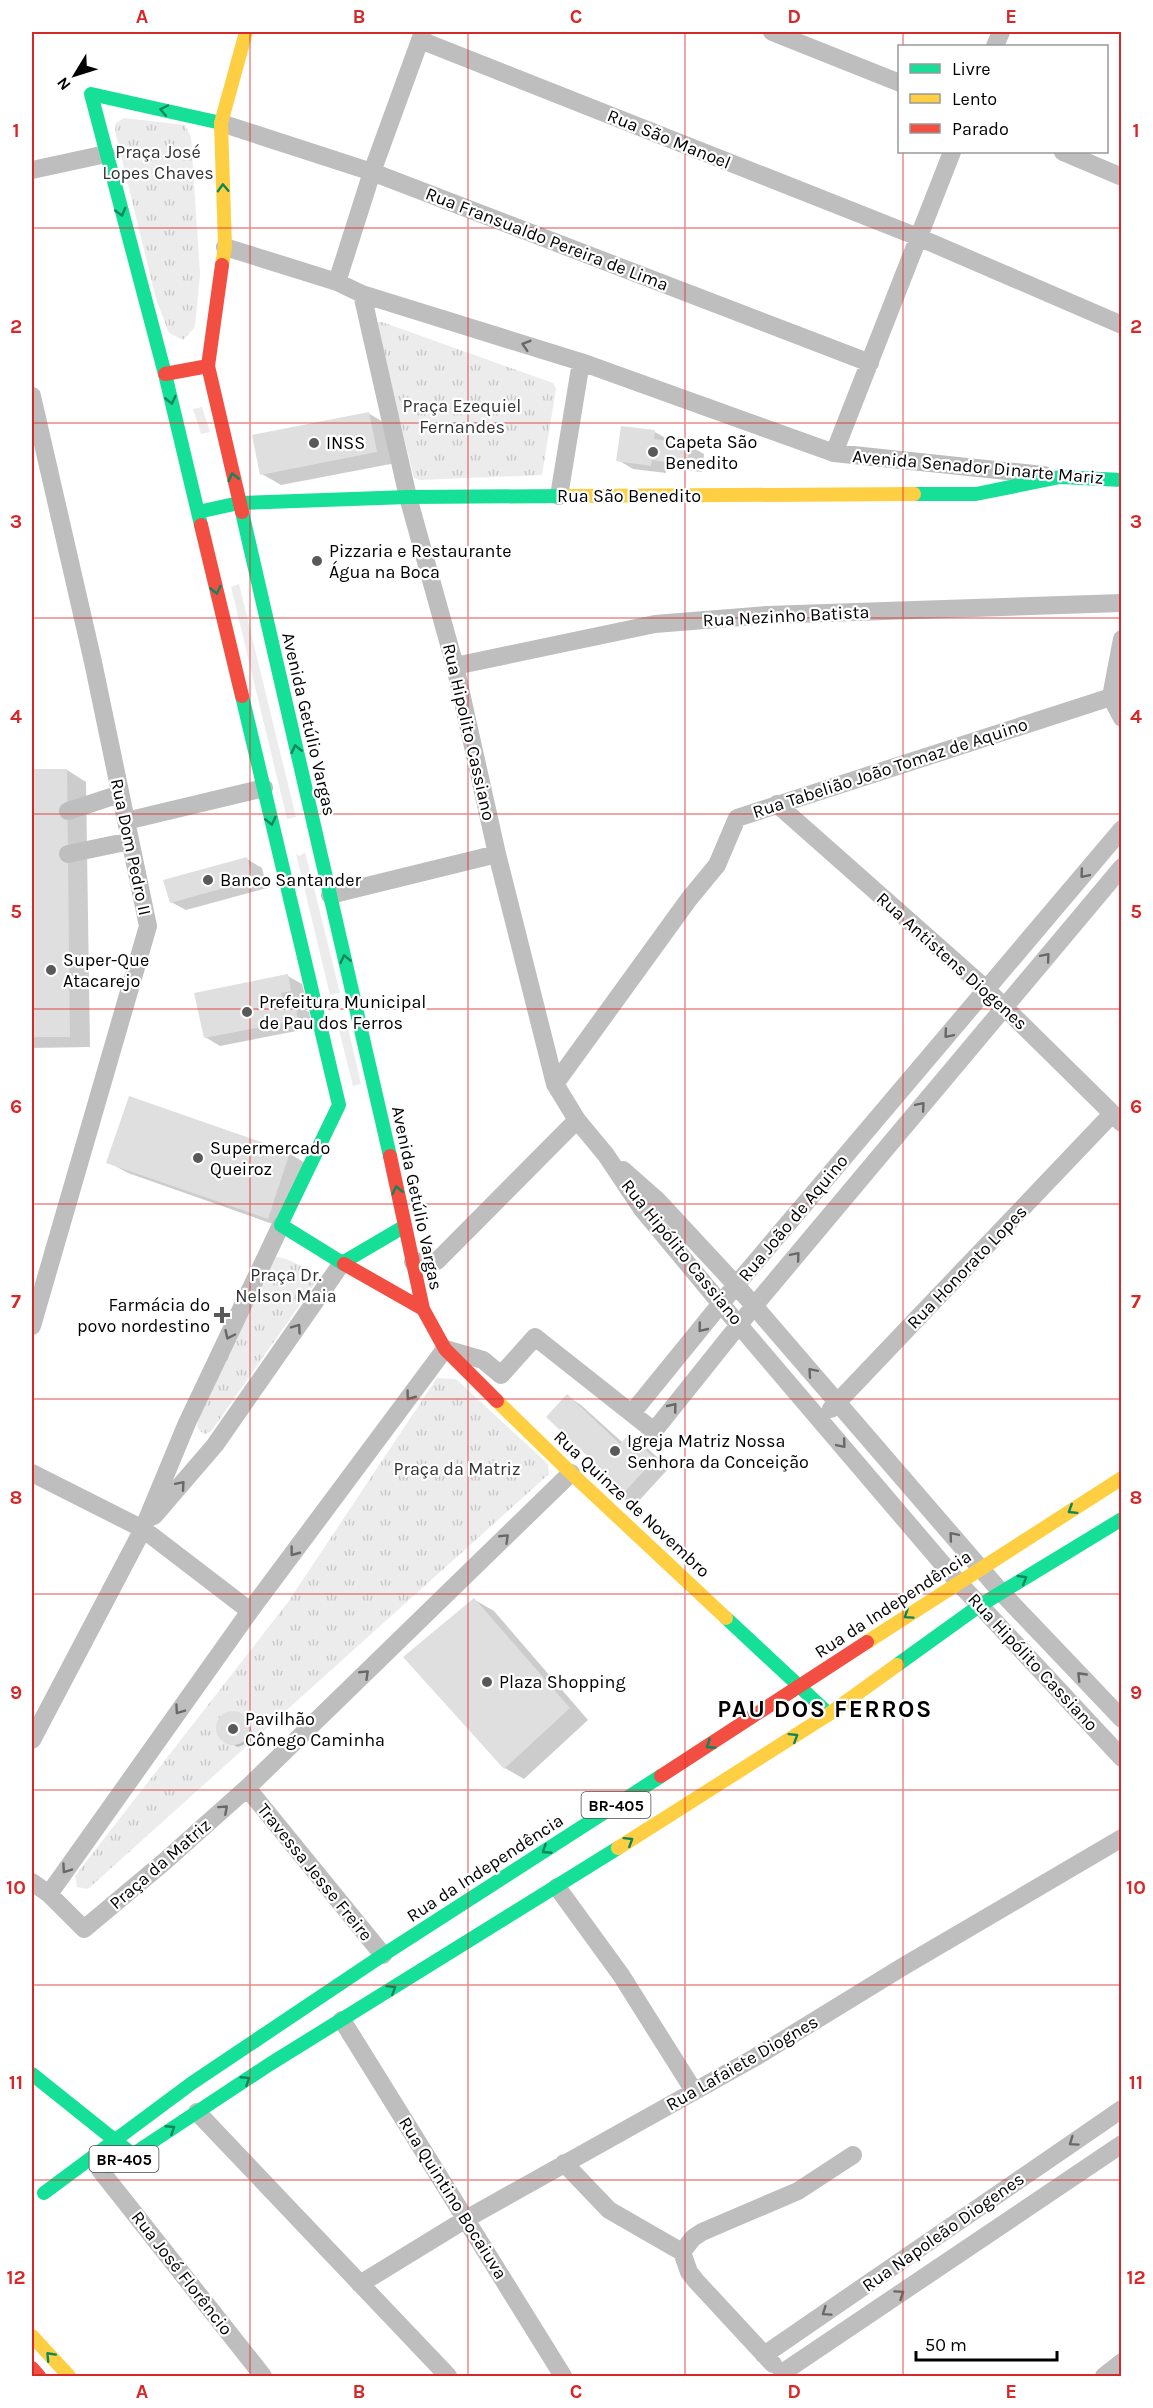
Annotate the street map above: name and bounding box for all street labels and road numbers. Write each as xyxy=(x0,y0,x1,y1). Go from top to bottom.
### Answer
street label: Rua São Manoel xyxy=(604,104,734,174)
street label: Rua Fransualdo Pereira de Lima xyxy=(422,182,672,296)
street label: Avenida Senador Dinarte Mariz xyxy=(852,445,1104,489)
street label: Rua São Benedito xyxy=(557,485,701,507)
street label: Rua Nezinho Batista xyxy=(702,601,870,631)
street label: Avenida Getúlio Vargas xyxy=(277,630,341,818)
street label: Rua Hipolito Cassiano xyxy=(438,641,500,823)
street label: Rua Tabelião João Tomaz de Aquino xyxy=(750,713,1030,823)
street label: Rua Dom Pedro II xyxy=(106,776,156,918)
street label: Rua Antistens Diogenes xyxy=(872,887,1032,1035)
street label: Avenida Getúlio Vargas xyxy=(387,1104,447,1292)
street label: Rua João de Aquino xyxy=(733,1150,853,1286)
street label: Rua Hipólito Cassiano xyxy=(617,1175,747,1329)
street label: Rua Honorato Lopes xyxy=(902,1201,1032,1333)
street label: Rua Quinze de Novembro xyxy=(549,1426,715,1582)
street label: Rua da Independência xyxy=(810,1545,976,1663)
street label: Rua Hipólito Cassiano xyxy=(963,1588,1103,1736)
road number: BR-405 xyxy=(582,1792,650,1818)
street label: Travessa Jesse Freire xyxy=(253,1799,377,1945)
street label: Rua da Independência xyxy=(402,1809,568,1927)
street label: Praça da Matriz xyxy=(105,1814,215,1914)
street label: Rua Lafaiete Diognes xyxy=(662,2010,822,2116)
street label: Rua Quintino Bocaiuva xyxy=(394,2113,512,2283)
road number: BR-405 xyxy=(90,2146,158,2172)
street label: Rua Napoleão Diogenes xyxy=(858,2168,1028,2296)
street label: Rua José Florêncio xyxy=(127,2206,237,2340)

